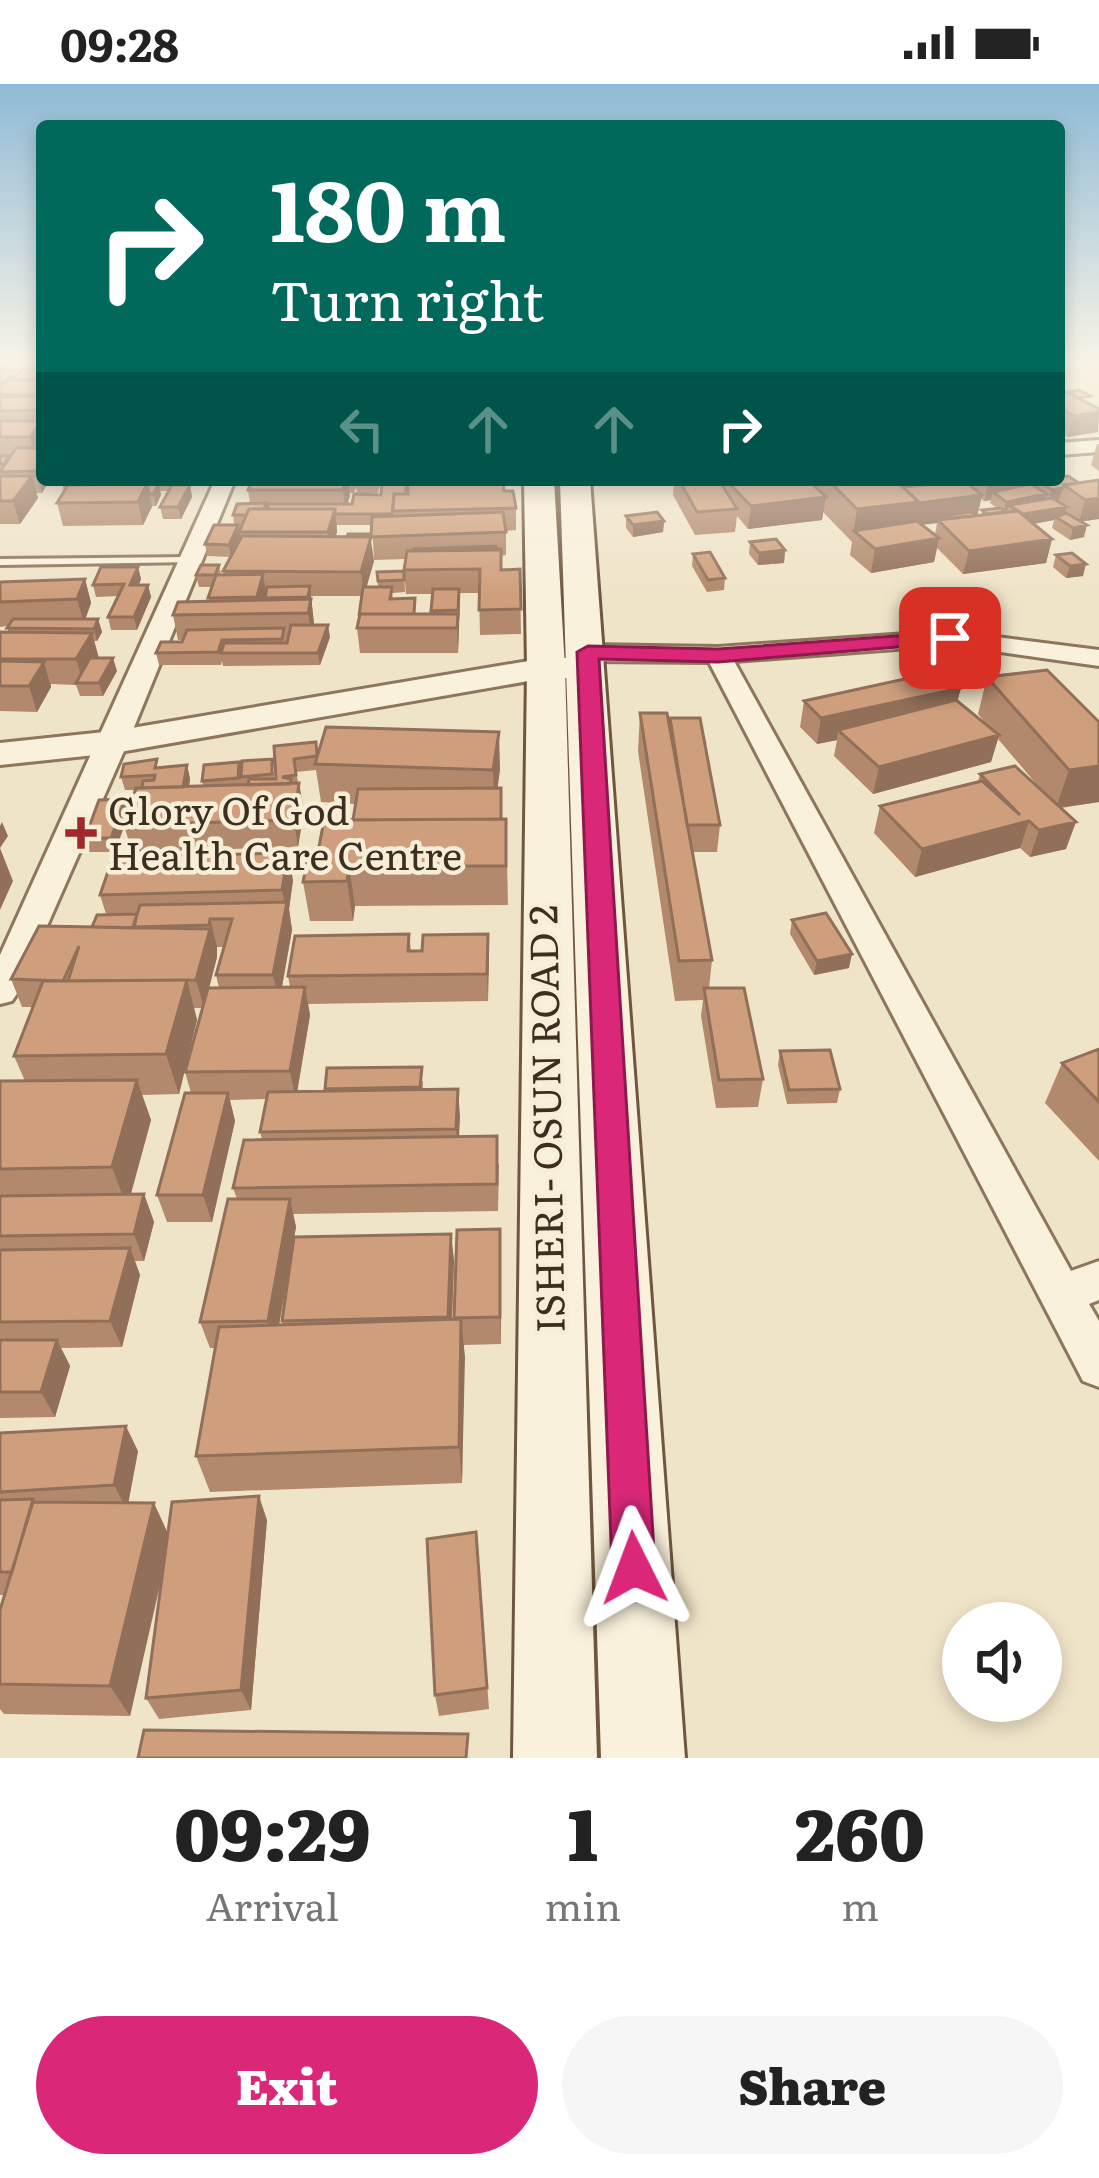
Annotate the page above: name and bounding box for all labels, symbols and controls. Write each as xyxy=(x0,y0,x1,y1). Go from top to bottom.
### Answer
text: 09:28 xyxy=(60,9,179,76)
text: 180 m xyxy=(270,143,507,268)
icon: right xyxy=(72,168,228,324)
text: Turn right xyxy=(270,257,544,338)
icon: left xyxy=(329,396,395,462)
icon: ahead xyxy=(455,396,521,462)
icon: ahead xyxy=(581,396,647,462)
icon: right xyxy=(707,396,773,462)
pin xyxy=(899,587,1001,689)
icon: arrive xyxy=(917,605,983,671)
place label: Glory Of God Health Care Centre xyxy=(108,779,462,882)
marker: Glory Of God Health Care Centre xyxy=(65,817,97,849)
street label: ISHERI- OSUN ROAD 2 xyxy=(511,904,577,1334)
position arrow xyxy=(571,1505,697,1631)
map controls xyxy=(942,1602,1062,1722)
button: sound xyxy=(942,1602,1062,1722)
text: 09:29 xyxy=(174,1776,371,1883)
text: 1 xyxy=(568,1776,598,1883)
text: 260 xyxy=(795,1776,925,1883)
text: Arrival xyxy=(206,1875,339,1933)
text: min xyxy=(545,1875,621,1933)
text: m xyxy=(841,1875,879,1933)
button: Exit xyxy=(36,2016,538,2154)
button: Share xyxy=(562,2016,1063,2154)

